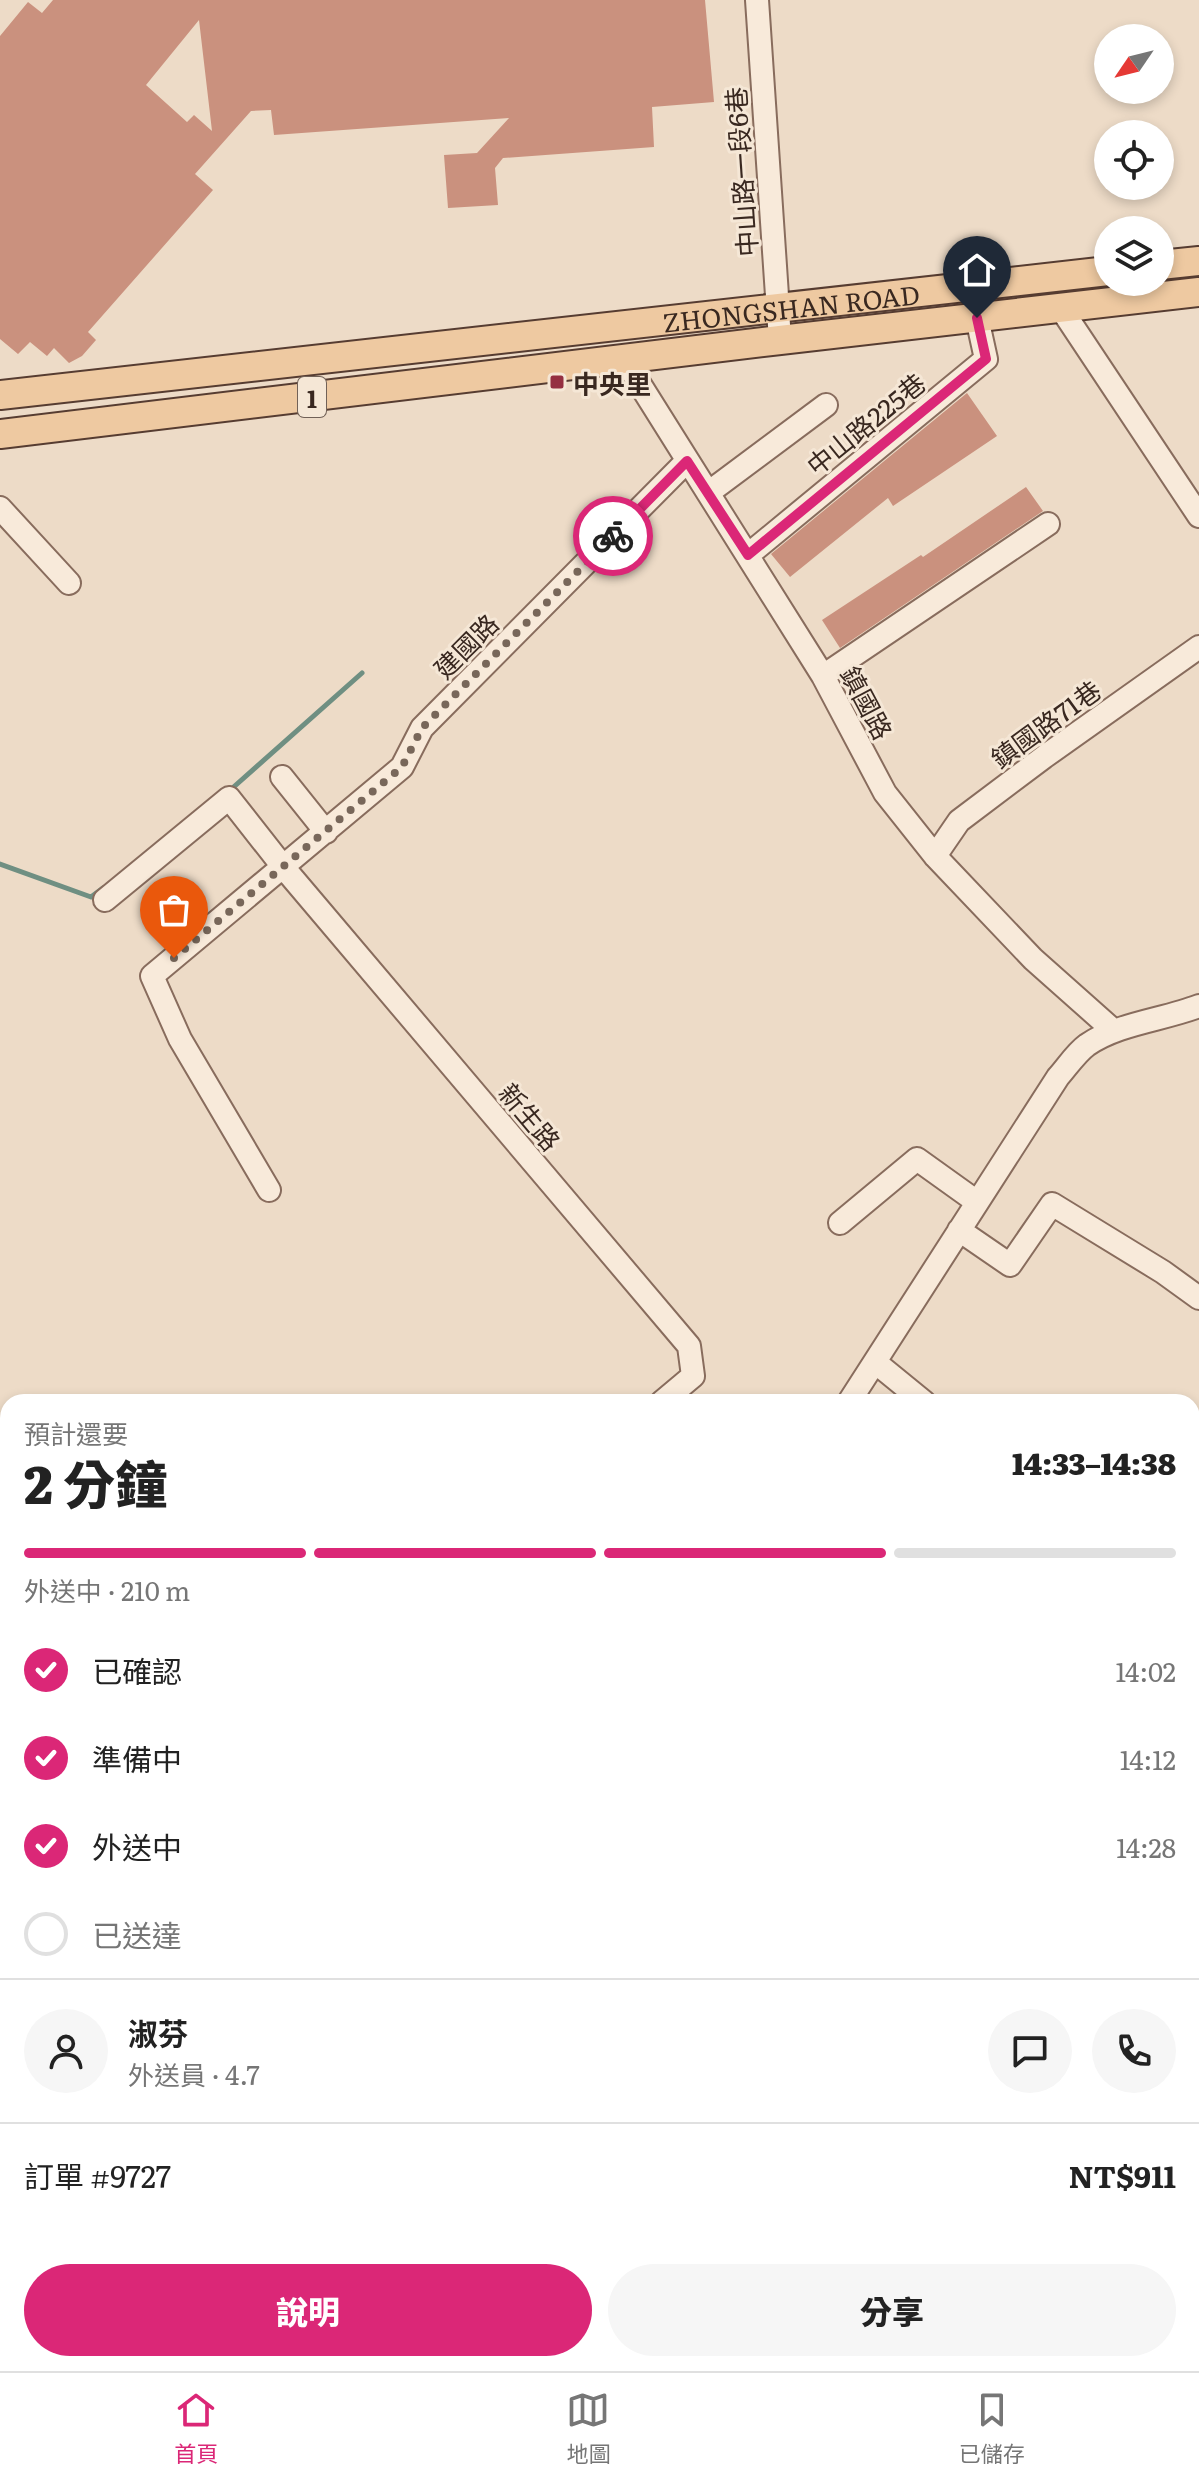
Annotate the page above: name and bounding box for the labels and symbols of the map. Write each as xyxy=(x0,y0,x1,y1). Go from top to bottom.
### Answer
north arrow xyxy=(1094,24,1174,104)
street label: 中山路一段6巷 xyxy=(715,86,765,258)
pin xyxy=(943,236,1011,318)
street label: ZHONGSHAN ROAD xyxy=(660,273,922,340)
place label: 中央里 xyxy=(573,363,651,402)
street label: 中山路225巷 xyxy=(797,363,933,483)
marker: 中央里 xyxy=(548,373,566,391)
road number: 1 xyxy=(298,377,326,417)
courier xyxy=(573,496,653,576)
street label: 建國路 xyxy=(424,604,506,686)
street label: 鎮國路 xyxy=(832,658,904,746)
street label: 鎮國路71巷 xyxy=(982,670,1108,776)
pin xyxy=(140,876,208,958)
street label: 新生路 xyxy=(491,1074,571,1158)

